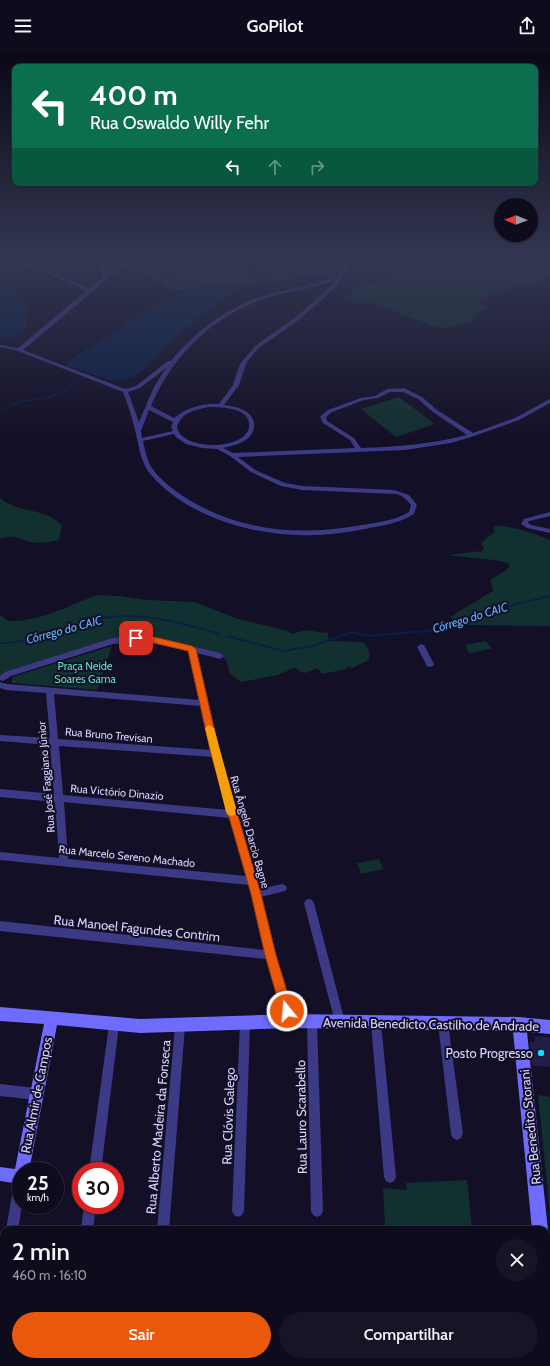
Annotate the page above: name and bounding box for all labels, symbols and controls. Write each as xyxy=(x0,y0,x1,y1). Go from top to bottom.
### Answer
icon: menu xyxy=(12,15,34,37)
text: GoPilot xyxy=(247,15,303,37)
icon: share xyxy=(516,15,538,37)
text: 400 m xyxy=(90,78,178,112)
icon: left xyxy=(24,80,76,132)
text: Rua Oswaldo Willy Fehr xyxy=(90,112,269,134)
icon: left xyxy=(222,156,244,178)
icon: ahead xyxy=(264,156,286,178)
icon: right xyxy=(306,156,328,178)
north arrow xyxy=(494,198,538,242)
map controls xyxy=(494,198,538,242)
water label: Córrego do CAIC xyxy=(430,599,510,636)
water label: Córrego do CAIC xyxy=(24,612,105,647)
pin xyxy=(119,621,153,655)
icon: arrive xyxy=(125,627,147,649)
park label: Praça Neide Soares Gama xyxy=(54,659,116,686)
street label: Rua José Faggiano Júnior xyxy=(34,720,58,833)
street label: Rua Bruno Trevisan xyxy=(65,724,153,746)
street label: Rua Ângelo Darcio Bagne xyxy=(227,774,273,890)
street label: Rua Victório Dinazio xyxy=(70,781,164,803)
street label: Rua Marcelo Sereno Machado xyxy=(58,842,196,870)
street label: Rua Manoel Fagundes Contrim xyxy=(53,911,221,945)
position arrow xyxy=(266,990,308,1032)
street label: Avenida Benedicto Castilho de Andrade xyxy=(323,1014,539,1034)
street label: Rua Almir de Campos xyxy=(17,1035,55,1154)
street label: Rua Alberto Madeira da Fonseca xyxy=(142,1039,174,1215)
place label: Posto Progresso xyxy=(445,1045,533,1061)
marker: Posto Progresso xyxy=(536,1048,546,1058)
street label: Rua Lauro Scarabello xyxy=(292,1060,310,1174)
street label: Rua Clóvis Galego xyxy=(218,1067,238,1165)
street label: Rua Benedito Storani xyxy=(516,1069,544,1185)
speed limit sign: 30 xyxy=(72,1162,124,1214)
text: 25 xyxy=(27,1171,49,1195)
text: km/h xyxy=(27,1191,49,1204)
text: 2 min xyxy=(12,1237,70,1266)
button: close xyxy=(496,1239,538,1281)
text: 460 m · 16:10 xyxy=(12,1267,87,1283)
button: Sair xyxy=(12,1312,271,1358)
button: Compartilhar xyxy=(279,1312,538,1358)

